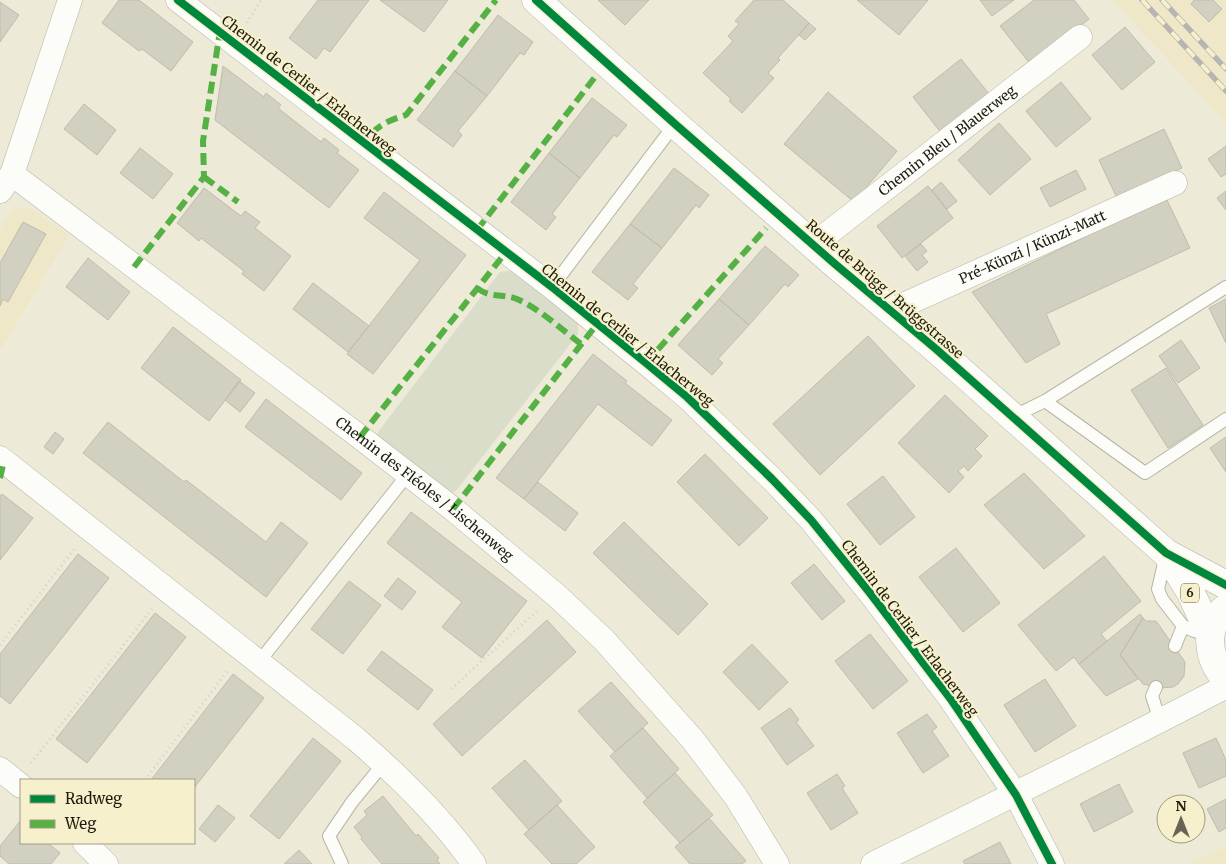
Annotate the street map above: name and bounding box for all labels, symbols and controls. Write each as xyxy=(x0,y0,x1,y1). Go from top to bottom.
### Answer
street label: Chemin de Cerlier / Erlacherweg xyxy=(218,11,400,159)
street label: Chemin Bleu / Blauerweg xyxy=(875,81,1020,200)
street label: Pré-Künzi / Künzi-Matt xyxy=(956,206,1109,288)
street label: Route de Brügg / Brüggstrasse xyxy=(802,216,968,362)
street label: Chemin de Cerlier / Erlacherweg xyxy=(538,260,718,411)
street label: Chemin des Fléoles / Lischenweg xyxy=(332,413,518,565)
street label: Chemin de Cerlier / Erlacherweg xyxy=(838,536,983,720)
road number: 6 xyxy=(1181,584,1199,602)
legend xyxy=(20,779,195,844)
text: Radweg xyxy=(65,789,122,808)
north arrow xyxy=(1156,794,1206,844)
text: N xyxy=(1175,797,1187,815)
text: Weg xyxy=(64,814,96,833)

